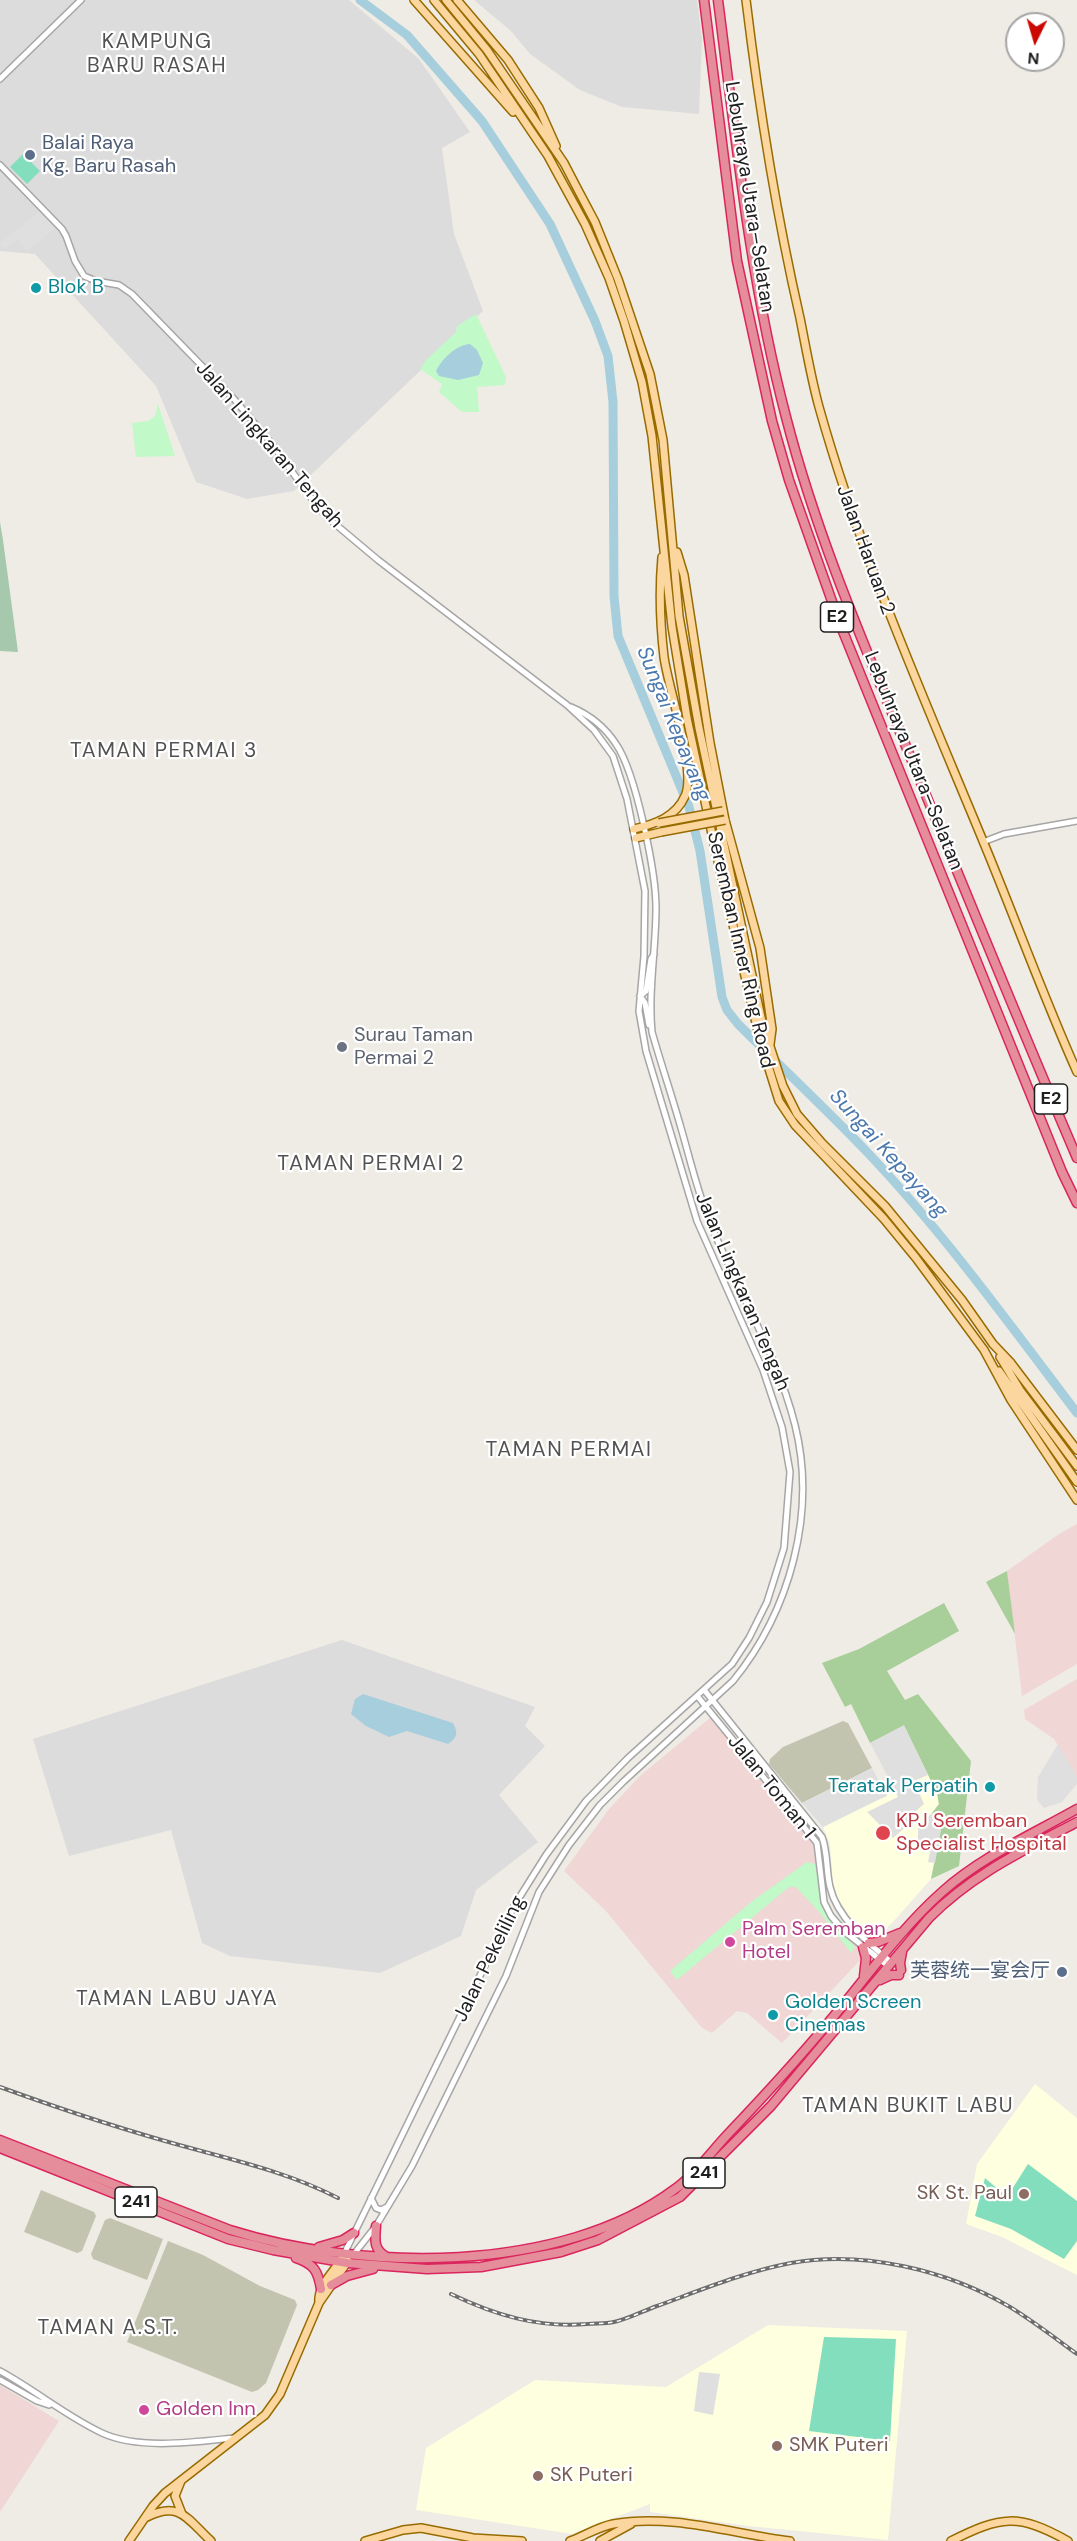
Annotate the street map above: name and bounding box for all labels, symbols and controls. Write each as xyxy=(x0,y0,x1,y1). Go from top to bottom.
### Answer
north arrow xyxy=(1005,12,1065,72)
district label: KAMPUNG BARU RASAH xyxy=(87,29,227,79)
text: N xyxy=(1027,47,1040,69)
street label: Lebuhraya Utara–Selatan xyxy=(719,80,779,314)
place label: Balai Raya Kg. Baru Rasah xyxy=(42,132,176,179)
marker: Balai Raya Kg. Baru Rasah xyxy=(23,148,37,162)
place label: Blok B xyxy=(48,276,104,300)
marker: Blok B xyxy=(29,281,43,295)
street label: Jalan Lingkaran Tengah xyxy=(190,357,348,533)
street label: Jalan Haruan 2 xyxy=(831,482,899,618)
road number: E2 xyxy=(820,602,854,632)
water label: Sungai Kepayang xyxy=(630,643,716,805)
street label: Lebuhraya Utara–Selatan xyxy=(858,648,968,874)
district label: TAMAN PERMAI 3 xyxy=(70,738,258,764)
street label: Seremban Inner Ring Road xyxy=(701,829,779,1071)
place label: Surau Taman Permai 2 xyxy=(354,1024,473,1071)
marker: Surau Taman Permai 2 xyxy=(335,1040,349,1054)
water label: Sungai Kepayang xyxy=(823,1084,953,1224)
road number: E2 xyxy=(1034,1084,1068,1114)
district label: TAMAN PERMAI 2 xyxy=(277,1151,465,1177)
street label: Jalan Lingkaran Tengah xyxy=(689,1189,795,1395)
district label: TAMAN PERMAI xyxy=(486,1437,652,1463)
street label: Jalan Toman 1 xyxy=(722,1730,820,1844)
place label: Teratak Perpatih xyxy=(828,1775,978,1799)
marker: Teratak Perpatih xyxy=(983,1780,997,1794)
place label: KPJ Seremban Specialist Hospital xyxy=(896,1810,1067,1857)
marker: KPJ Seremban Specialist Hospital xyxy=(874,1824,892,1842)
street label: Jalan Pekeliling xyxy=(449,1892,531,2026)
place label: Palm Seremban Hotel xyxy=(742,1918,886,1965)
marker: Palm Seremban Hotel xyxy=(723,1935,737,1949)
place label: 芙蓉统一宴会厅 xyxy=(910,1960,1050,1984)
marker: 芙蓉统一宴会厅 xyxy=(1055,1965,1069,1979)
district label: TAMAN LABU JAYA xyxy=(76,1986,278,2012)
place label: Golden Screen Cinemas xyxy=(785,1991,921,2038)
marker: Golden Screen Cinemas xyxy=(766,2008,780,2022)
district label: TAMAN BUKIT LABU xyxy=(802,2093,1014,2119)
road number: 241 xyxy=(683,2158,725,2188)
place label: SK St. Paul xyxy=(917,2182,1012,2206)
road number: 241 xyxy=(115,2187,157,2217)
marker: SK St. Paul xyxy=(1017,2187,1031,2201)
district label: TAMAN A.S.T. xyxy=(38,2315,178,2341)
place label: Golden Inn xyxy=(156,2398,256,2422)
marker: Golden Inn xyxy=(137,2403,151,2417)
place label: SMK Puteri xyxy=(789,2434,889,2458)
marker: SMK Puteri xyxy=(770,2439,784,2453)
place label: SK Puteri xyxy=(550,2464,633,2488)
marker: SK Puteri xyxy=(531,2469,545,2483)

